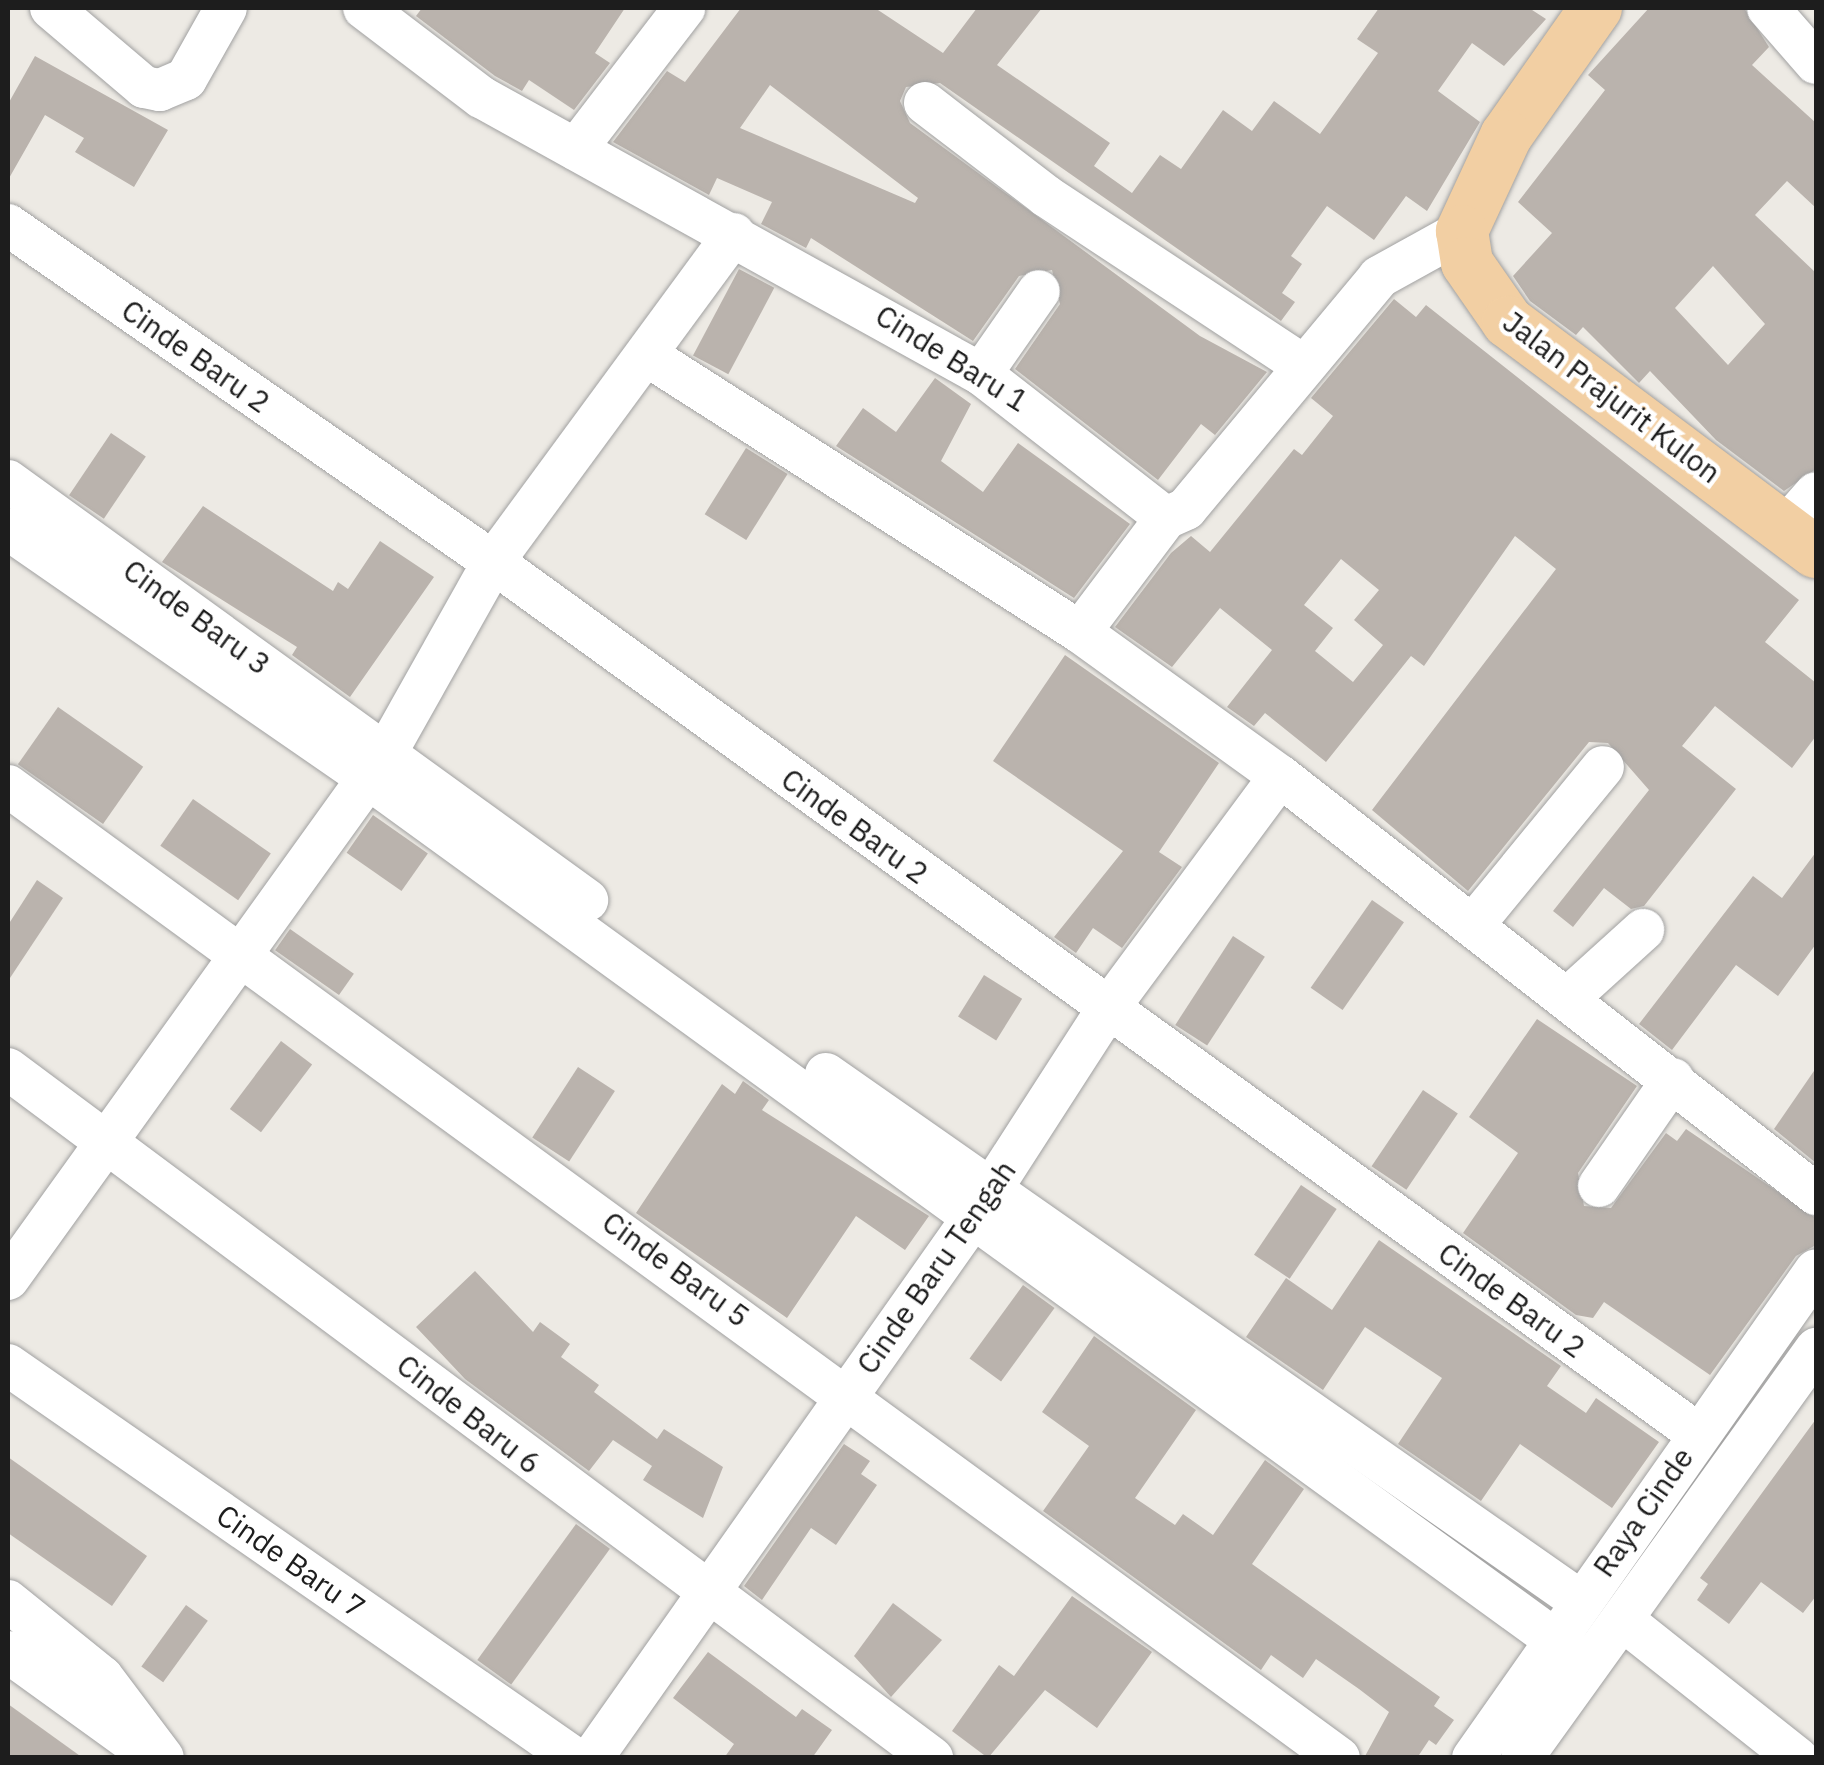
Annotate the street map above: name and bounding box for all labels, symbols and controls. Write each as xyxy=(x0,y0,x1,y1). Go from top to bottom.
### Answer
street label: Cinde Baru 2 xyxy=(115,292,277,420)
street label: Cinde Baru 1 xyxy=(869,297,1035,419)
street label: Jalan Prajurit Kulon xyxy=(1496,304,1728,490)
street label: Cinde Baru 3 xyxy=(116,552,278,682)
street label: Cinde Baru 2 xyxy=(774,761,936,891)
street label: Cinde Baru Tengah xyxy=(849,1153,1023,1381)
street label: Cinde Baru 5 xyxy=(595,1204,757,1334)
street label: Cinde Baru 2 xyxy=(1431,1235,1593,1365)
street label: Cinde Baru 6 xyxy=(390,1347,548,1481)
street label: Raya Cinde xyxy=(1585,1440,1701,1584)
street label: Cinde Baru 7 xyxy=(210,1497,372,1625)

